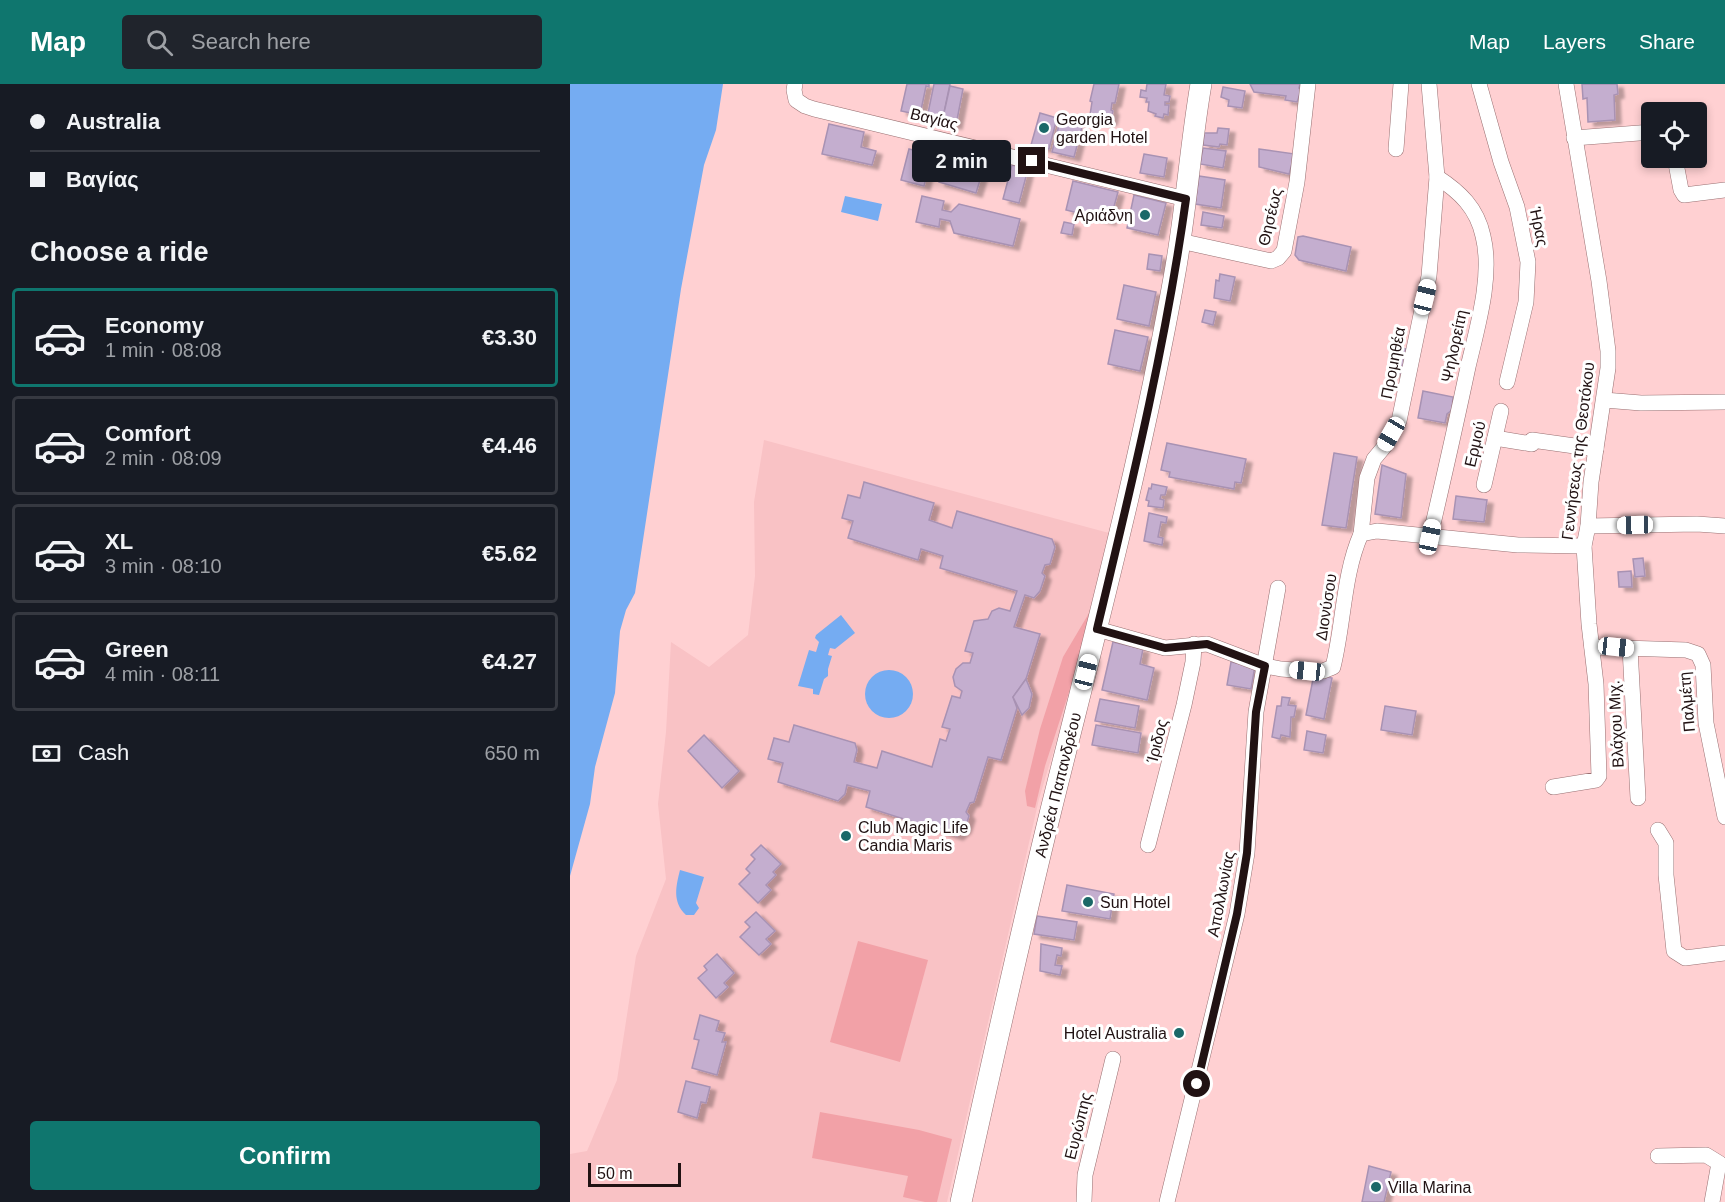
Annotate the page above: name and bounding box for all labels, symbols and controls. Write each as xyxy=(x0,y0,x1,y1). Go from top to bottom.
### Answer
search box xyxy=(122,15,542,69)
text: Map xyxy=(30,26,86,57)
icon: search xyxy=(143,26,176,59)
text: Search here xyxy=(191,29,311,54)
text: Map xyxy=(1469,30,1510,53)
text: Layers xyxy=(1543,30,1606,53)
text: Share xyxy=(1639,30,1695,53)
map controls xyxy=(1641,102,1707,168)
button: locate xyxy=(1641,102,1707,168)
street label: Βαγίας xyxy=(908,105,960,133)
text: Australia xyxy=(66,109,160,134)
place label: Georgia garden Hotel xyxy=(1056,111,1148,146)
marker: Georgia garden Hotel xyxy=(1037,121,1051,135)
callout: 2 min xyxy=(912,140,1011,182)
route end xyxy=(1018,147,1045,174)
text: 2 min xyxy=(935,150,988,172)
text: Βαγίας xyxy=(66,167,139,192)
street label: Θησέως xyxy=(1255,186,1285,247)
street label: Ήρας xyxy=(1526,205,1551,248)
place label: Αριάδνη xyxy=(1075,207,1133,224)
marker: Αριάδνη xyxy=(1138,208,1152,222)
text: Choose a ride xyxy=(30,237,209,267)
car xyxy=(1412,277,1438,317)
street label: Ψηλορείτη xyxy=(1438,308,1470,384)
icon: car xyxy=(33,311,87,365)
text: Economy xyxy=(105,313,204,338)
text: €3.30 xyxy=(482,325,537,350)
street label: Προμηθέα xyxy=(1378,326,1408,400)
text: 1 min · 08:08 xyxy=(105,339,222,361)
street label: Γεννήσεως της Θεοτόκου xyxy=(1559,361,1597,541)
car xyxy=(1374,414,1408,454)
icon: car xyxy=(33,419,87,473)
street label: Ερμού xyxy=(1461,419,1489,469)
text: Comfort xyxy=(105,421,191,446)
text: €4.46 xyxy=(482,433,537,458)
text: 2 min · 08:09 xyxy=(105,447,222,469)
car xyxy=(1617,516,1653,534)
car xyxy=(1417,518,1443,556)
icon: car xyxy=(33,527,87,581)
text: XL xyxy=(105,529,133,554)
text: €5.62 xyxy=(482,541,537,566)
text: 3 min · 08:10 xyxy=(105,555,222,577)
street label: Διονύσου xyxy=(1312,572,1340,642)
icon: car xyxy=(33,635,87,689)
car xyxy=(1597,636,1635,658)
text: Green xyxy=(105,637,169,662)
text: €4.27 xyxy=(482,649,537,674)
car xyxy=(1073,652,1099,692)
car xyxy=(1288,660,1326,682)
text: 4 min · 08:11 xyxy=(105,663,220,685)
street label: Παλμέτη xyxy=(1676,671,1698,733)
street label: Βλάχου Μιχ. xyxy=(1605,680,1627,768)
street label: Ανδρέα Παπανδρέου xyxy=(1032,711,1084,859)
street label: Ίριδος xyxy=(1143,717,1171,766)
icon: cash xyxy=(30,737,63,770)
text: Cash xyxy=(78,740,129,765)
text: 650 m xyxy=(484,742,540,764)
place label: Club Magic Life Candia Maris xyxy=(858,819,968,854)
marker: Club Magic Life Candia Maris xyxy=(839,829,853,843)
street label: Απολλωνίας xyxy=(1204,849,1238,938)
place label: Sun Hotel xyxy=(1100,894,1170,911)
marker: Sun Hotel xyxy=(1081,895,1095,909)
place label: Hotel Australia xyxy=(1064,1025,1167,1042)
marker: Hotel Australia xyxy=(1172,1026,1186,1040)
route start xyxy=(1183,1070,1210,1097)
street label: Ευρώπης xyxy=(1061,1090,1095,1161)
button: Confirm xyxy=(30,1121,540,1190)
scale bar xyxy=(588,1160,681,1188)
text: 50 m xyxy=(597,1165,633,1182)
place label: Villa Marina xyxy=(1388,1179,1471,1196)
marker: Villa Marina xyxy=(1369,1180,1383,1194)

